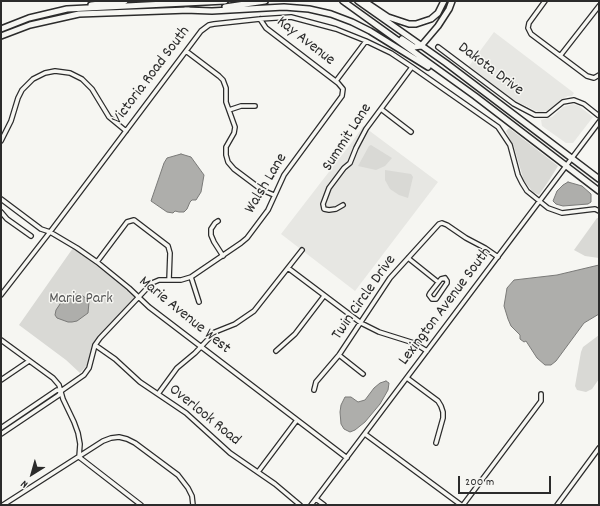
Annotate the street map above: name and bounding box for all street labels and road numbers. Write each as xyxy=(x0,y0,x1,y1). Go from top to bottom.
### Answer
street label: Kay Avenue xyxy=(272,13,338,71)
street label: Victoria Road South xyxy=(109,23,195,129)
street label: Dakota Drive xyxy=(453,39,527,101)
street label: Summit Lane xyxy=(319,101,377,175)
street label: Walsh Lane xyxy=(242,150,292,218)
street label: Lexington Avenue South xyxy=(395,244,497,370)
street label: Twin Circle Drive xyxy=(329,252,401,344)
street label: Marie Avenue West xyxy=(134,273,234,359)
street label: Overlook Road xyxy=(164,381,244,451)

